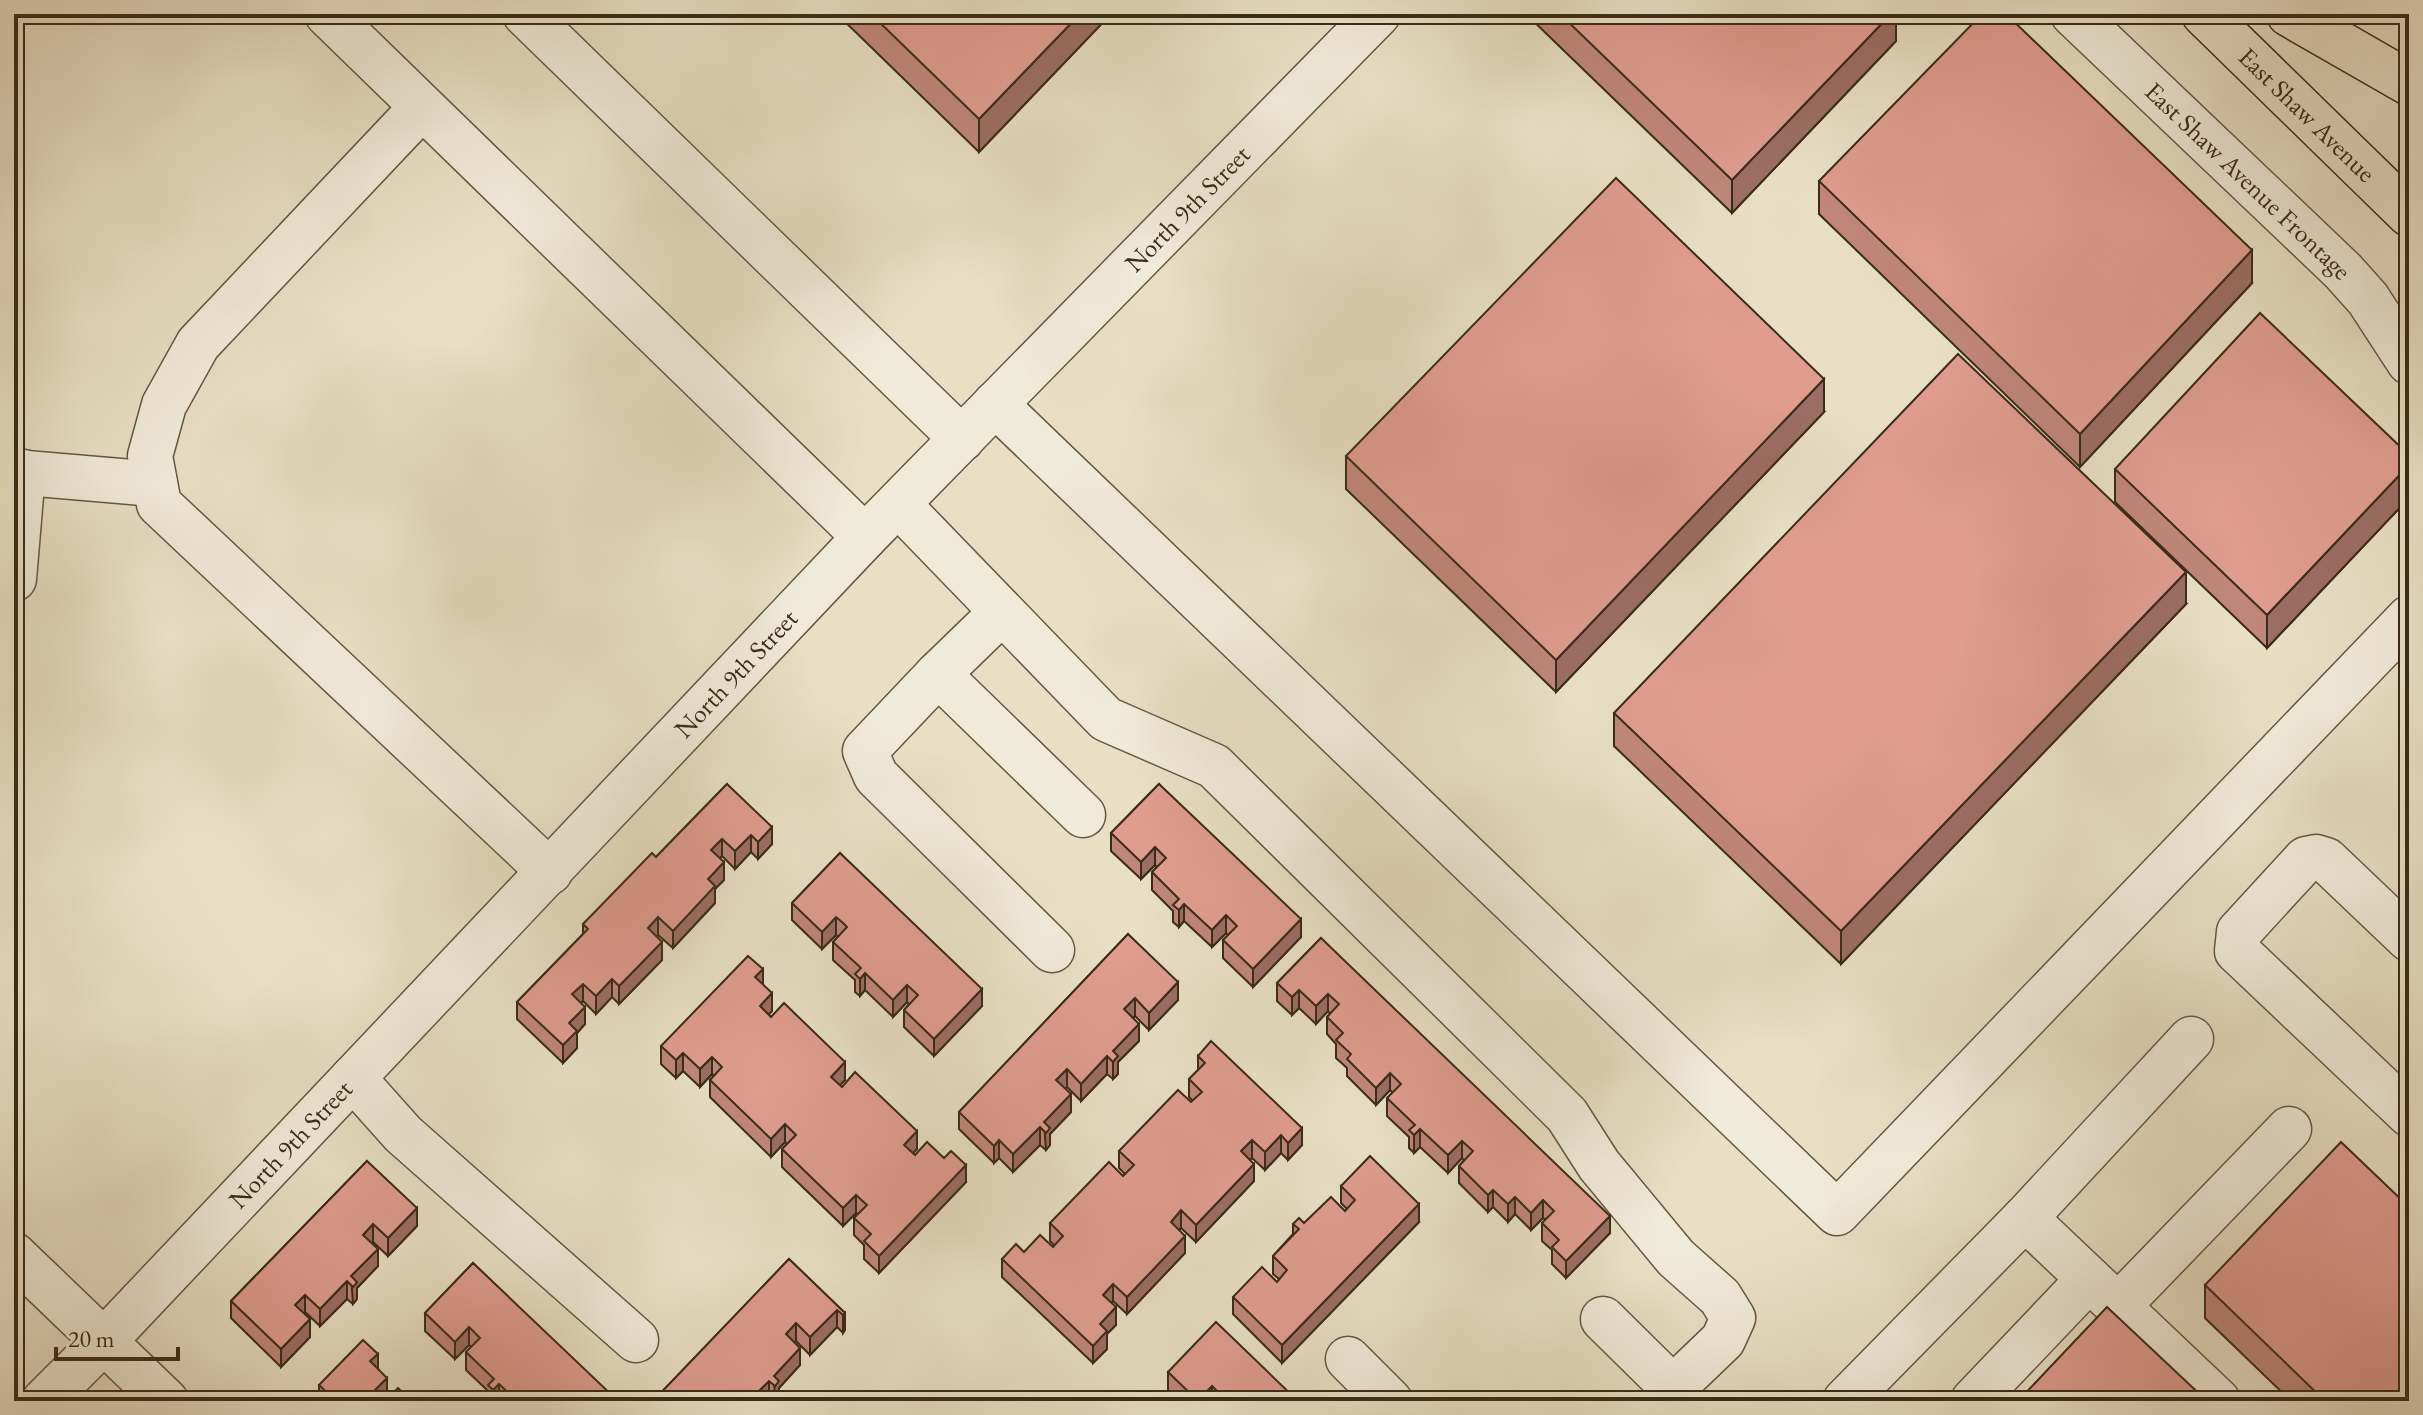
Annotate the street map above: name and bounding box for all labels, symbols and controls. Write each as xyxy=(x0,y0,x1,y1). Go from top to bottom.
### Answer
street label: East Shaw Avenue xyxy=(2231,40,2383,189)
street label: East Shaw Avenue Frontage xyxy=(2138,74,2360,287)
street label: North 9th Street xyxy=(1117,138,1257,279)
street label: North 9th Street xyxy=(667,602,805,745)
street label: North 9th Street xyxy=(221,1072,360,1216)
scale bar xyxy=(56,1311,178,1361)
text: 20 m xyxy=(68,1323,115,1354)

